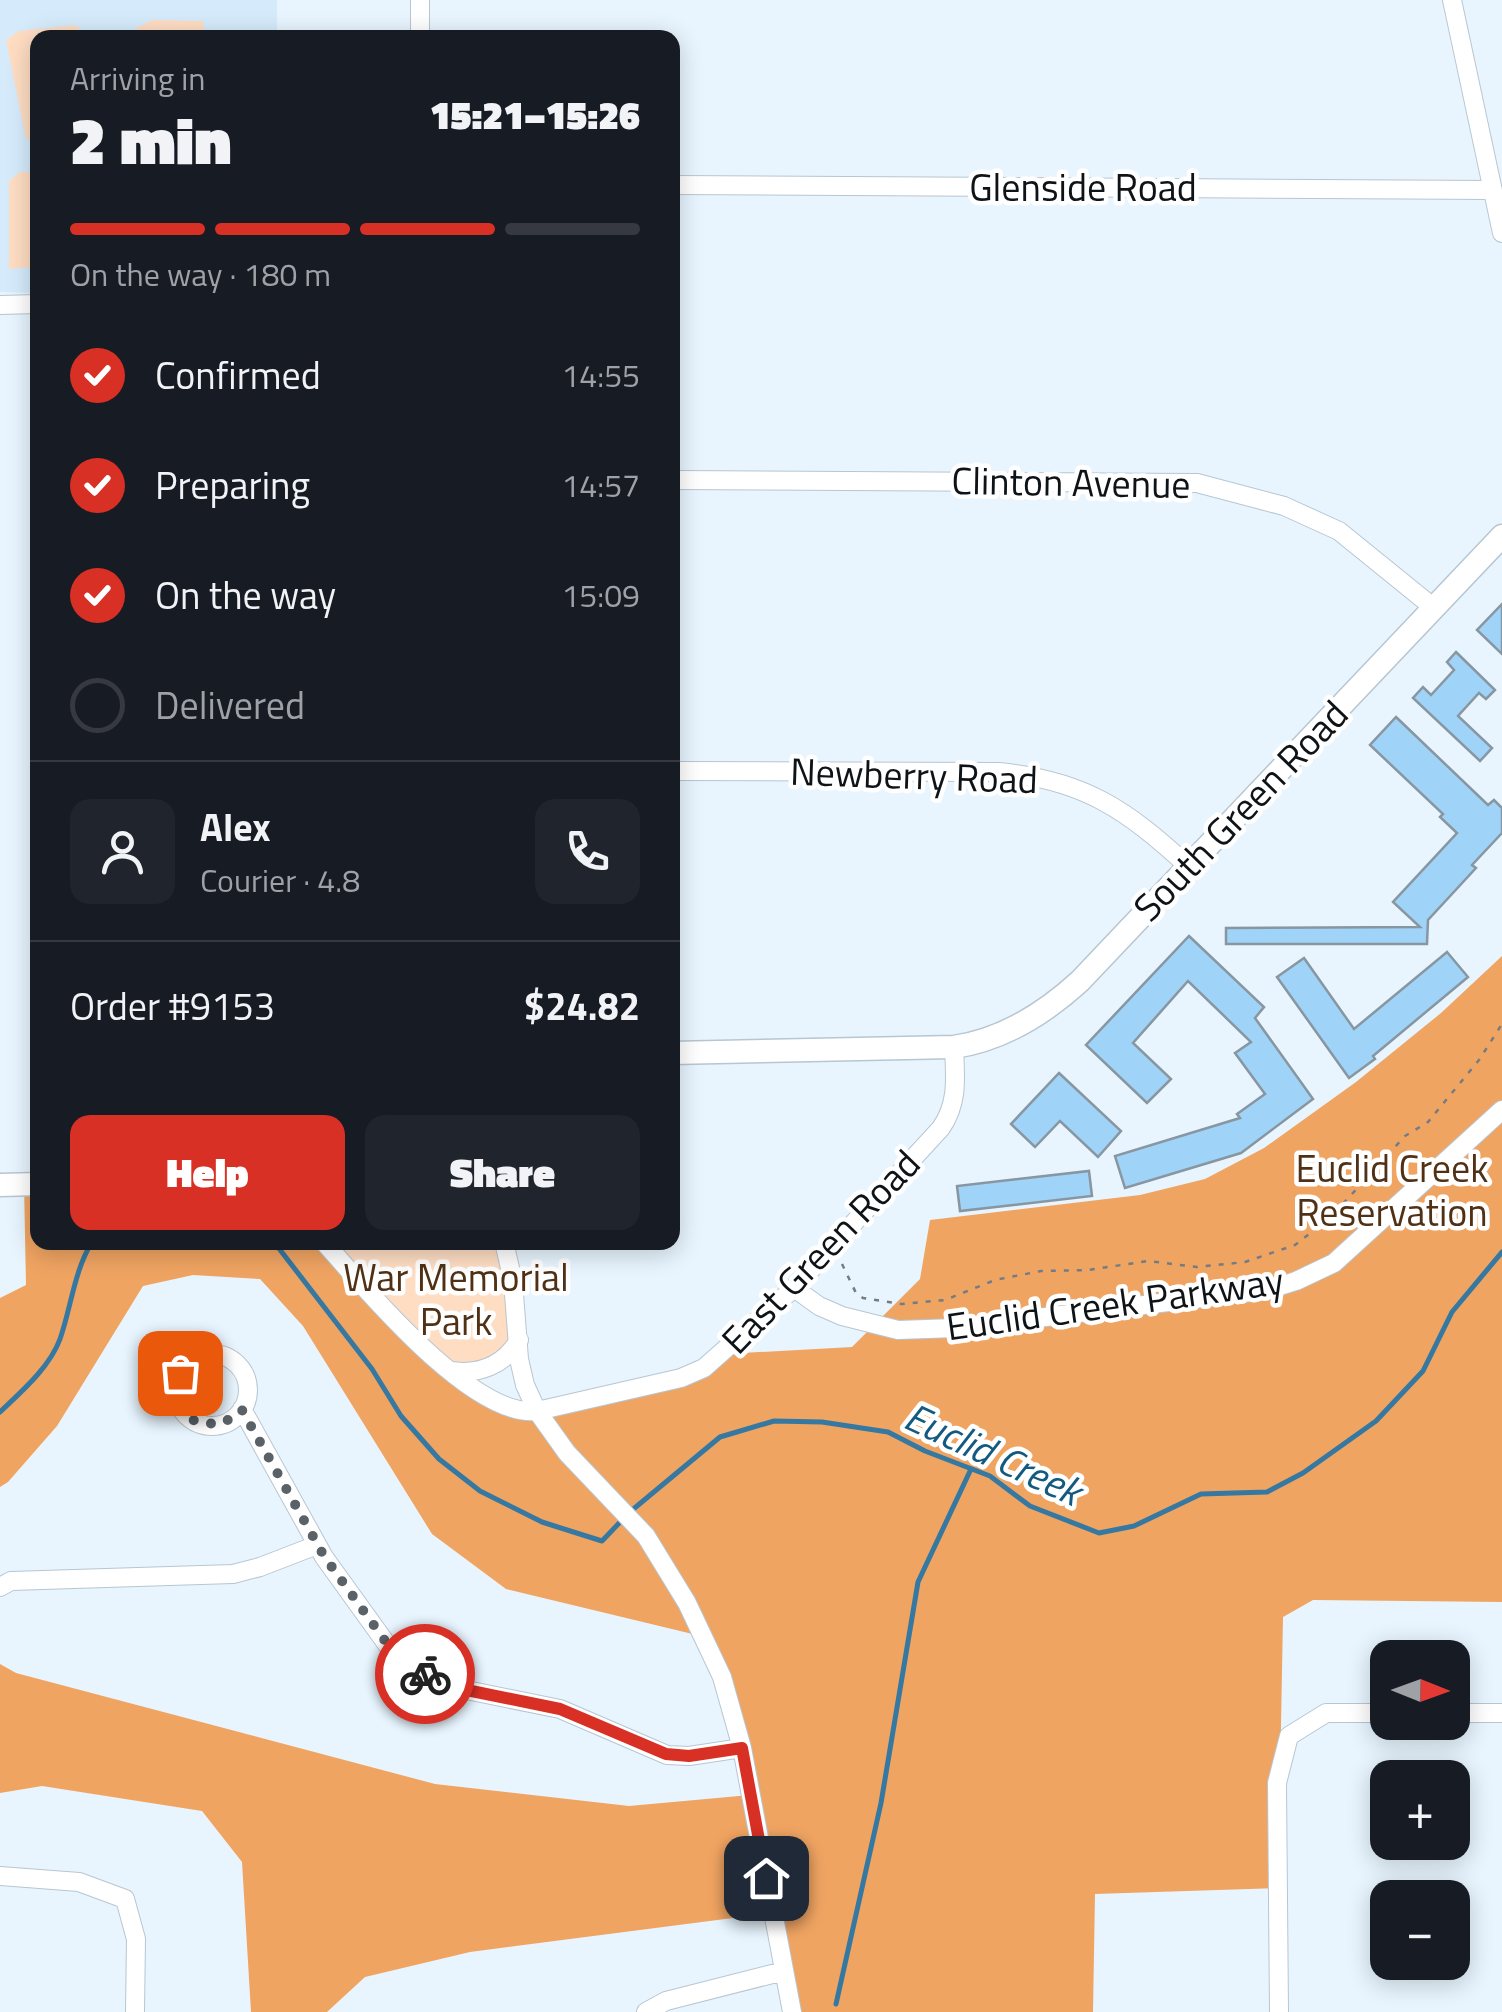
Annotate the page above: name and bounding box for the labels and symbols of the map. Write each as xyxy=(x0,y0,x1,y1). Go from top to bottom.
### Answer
street label: Glenside Road xyxy=(969,158,1197,216)
street label: Clinton Avenue xyxy=(951,451,1191,513)
street label: South Green Road xyxy=(1119,686,1361,934)
street label: Newberry Road xyxy=(789,742,1039,808)
street label: East Green Road xyxy=(707,1136,933,1367)
park label: Euclid Creek Reservation xyxy=(1296,1139,1488,1241)
park label: War Memorial Park xyxy=(343,1248,569,1350)
street label: Euclid Creek Parkway xyxy=(943,1251,1287,1355)
pin xyxy=(138,1331,223,1416)
water label: Euclid Creek xyxy=(895,1386,1095,1523)
courier xyxy=(375,1624,475,1724)
north arrow xyxy=(1370,1640,1470,1740)
pin xyxy=(724,1836,809,1921)

